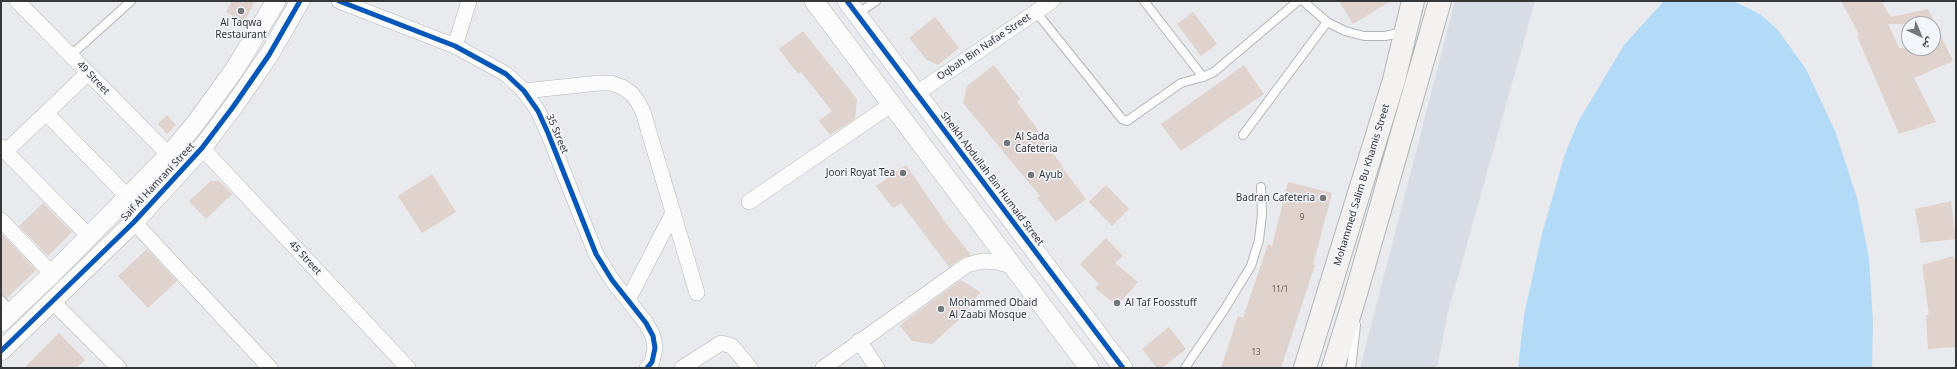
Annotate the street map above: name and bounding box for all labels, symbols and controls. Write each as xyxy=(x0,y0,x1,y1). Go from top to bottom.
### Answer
marker: Al Taqwa Restaurant xyxy=(236,6,246,16)
street label: Oqbah Bin Nafae Street xyxy=(935,11,1033,83)
north arrow xyxy=(1901,16,1941,56)
place label: Al Taqwa Restaurant xyxy=(215,17,267,40)
text: ش xyxy=(1920,35,1938,54)
street label: 49 Street xyxy=(74,59,112,97)
street label: Mohammed Salim Bu Khamis Street xyxy=(1332,103,1392,267)
street label: Sheikh Abdullah Bin Humaid Street xyxy=(938,110,1046,248)
street label: 35 Street xyxy=(543,112,571,156)
place label: Al Sada Cafeteria xyxy=(1015,131,1058,154)
marker: Al Sada Cafeteria xyxy=(1002,138,1012,148)
street label: Saif Al Hamrani Street xyxy=(119,140,197,224)
place label: Joori Royat Tea xyxy=(826,167,895,179)
marker: Joori Royat Tea xyxy=(898,168,908,178)
place label: Ayub xyxy=(1039,169,1063,181)
marker: Ayub xyxy=(1026,170,1036,180)
place label: Badran Cafeteria xyxy=(1236,192,1315,204)
marker: Badran Cafeteria xyxy=(1318,193,1328,203)
house number: 9 xyxy=(1300,213,1304,223)
street label: 45 Street xyxy=(286,239,324,277)
house number: 11/1 xyxy=(1272,285,1288,295)
place label: Mohammed Obaid Al Zaabi Mosque xyxy=(949,297,1037,320)
place label: Al Taf Foosstuff xyxy=(1125,297,1197,309)
marker: Al Taf Foosstuff xyxy=(1112,298,1122,308)
marker: Mohammed Obaid Al Zaabi Mosque xyxy=(936,304,946,314)
house number: 13 xyxy=(1251,348,1261,358)

